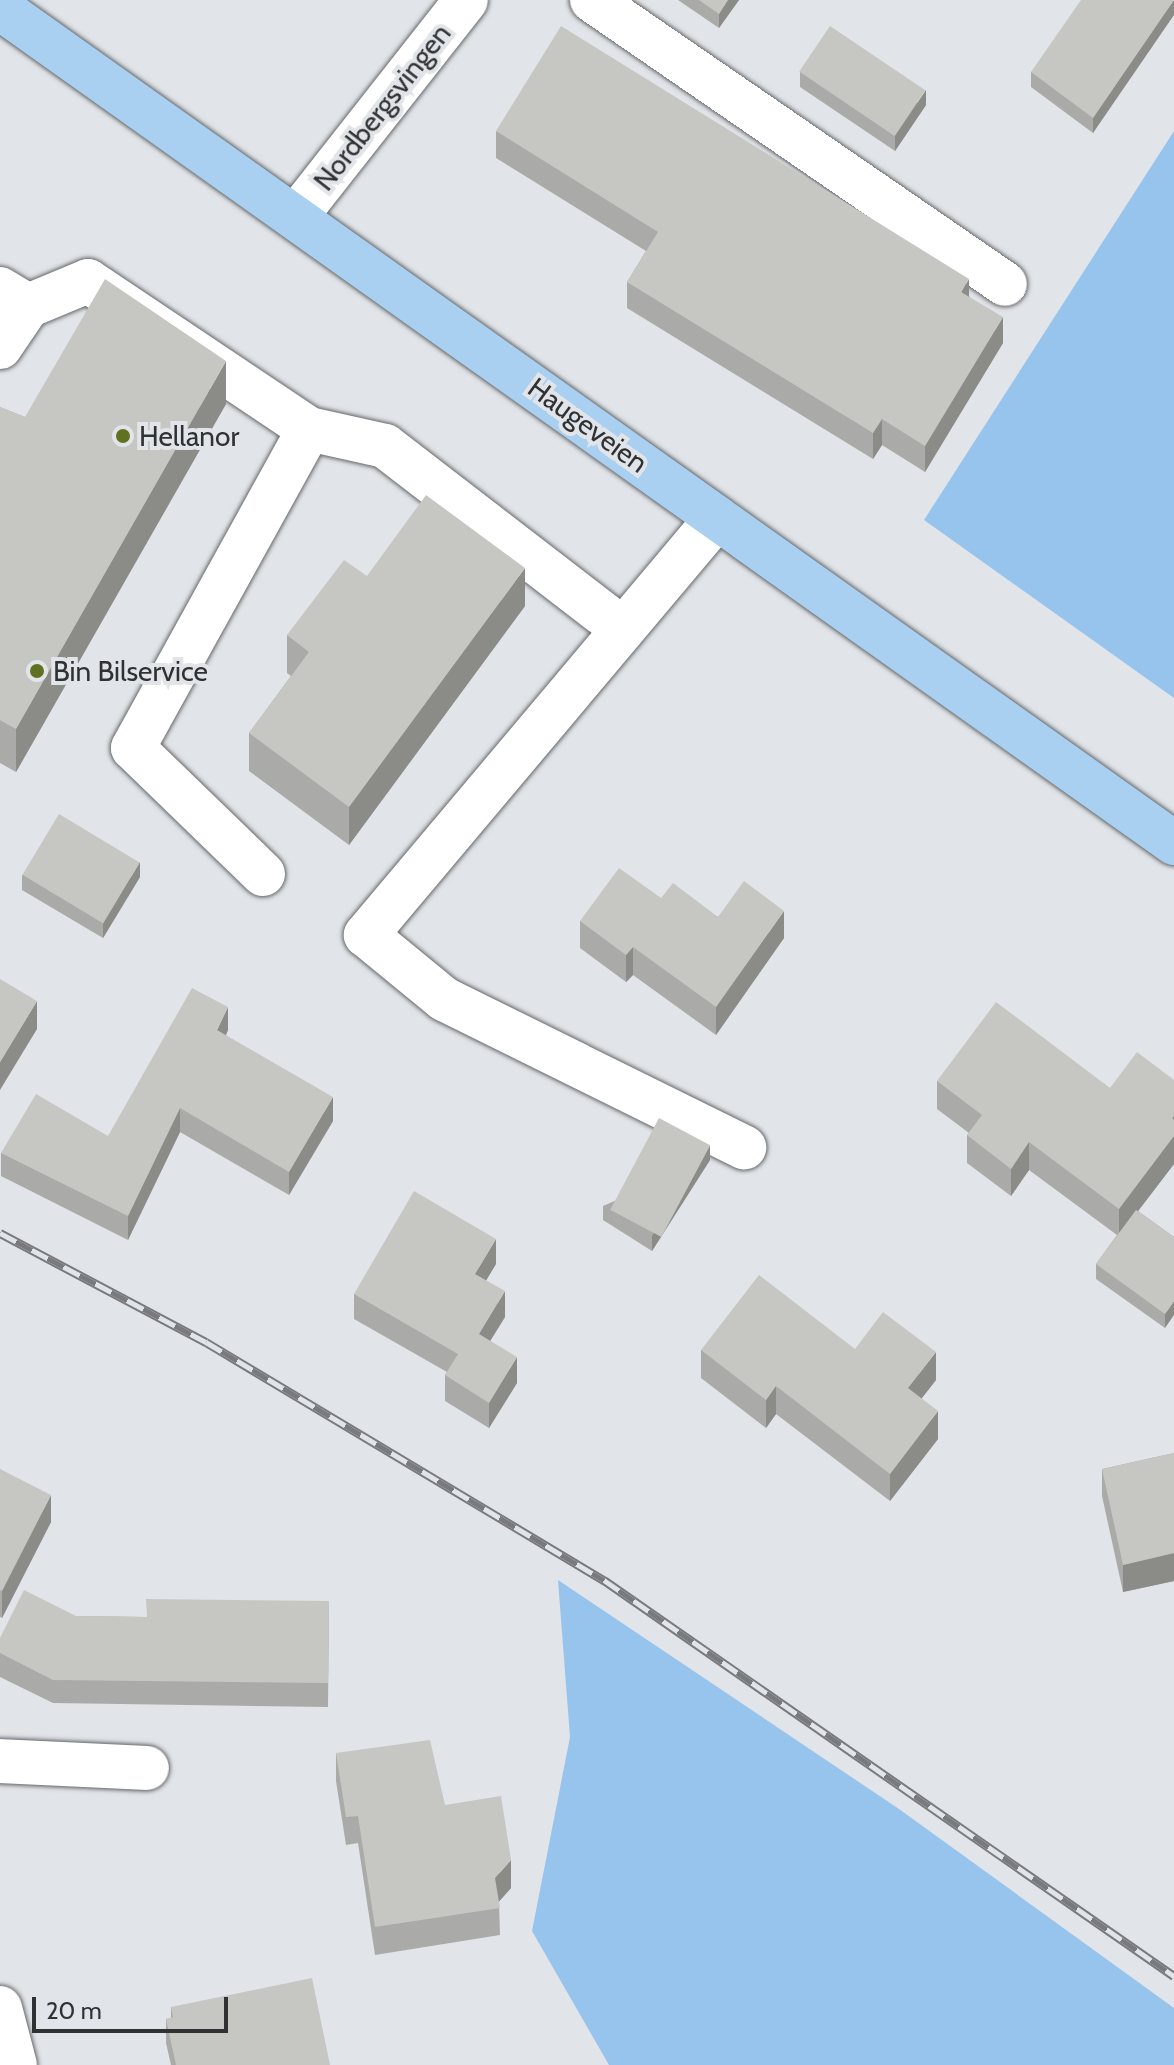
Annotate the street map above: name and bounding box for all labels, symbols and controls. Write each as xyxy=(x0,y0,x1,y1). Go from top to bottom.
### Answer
street label: Nordbergsvingen xyxy=(307,17,457,197)
street label: Haugeveien xyxy=(522,370,654,480)
place label: Hellanor xyxy=(139,419,239,453)
marker: Hellanor xyxy=(114,427,132,445)
place label: Bin Bilservice xyxy=(53,654,208,688)
marker: Bin Bilservice xyxy=(28,662,46,680)
scale bar xyxy=(36,1981,232,2031)
text: 20 m xyxy=(46,1996,102,2025)

